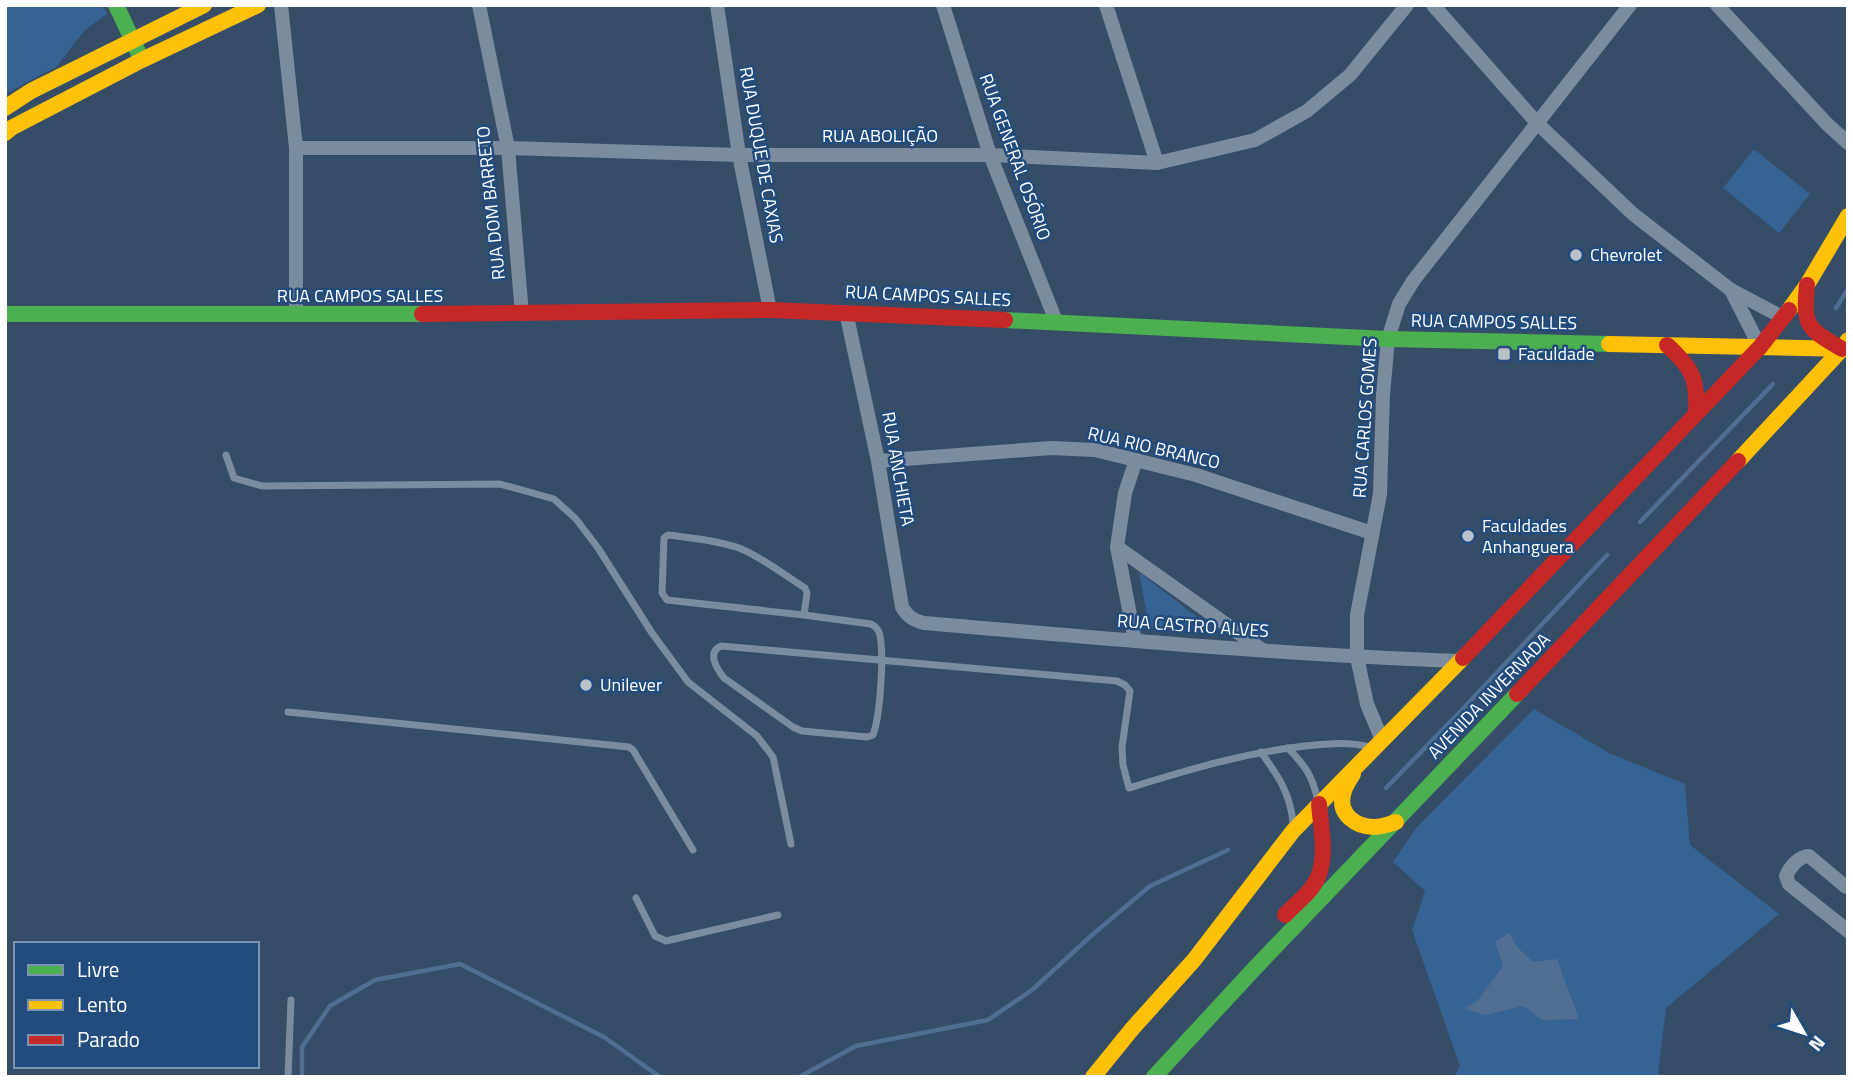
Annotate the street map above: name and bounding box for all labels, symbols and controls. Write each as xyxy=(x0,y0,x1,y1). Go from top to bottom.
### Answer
street label: RUA DUQUE DE CAXIAS xyxy=(733,65,790,245)
street label: RUA GENERAL OSÓRIO xyxy=(973,70,1058,244)
street label: RUA ABOLIÇÃO xyxy=(822,122,938,149)
street label: RUA DOM BARRETO xyxy=(469,125,512,281)
place label: Chevrolet xyxy=(1590,241,1663,268)
marker: Chevrolet xyxy=(1568,247,1584,263)
street label: RUA CAMPOS SALLES xyxy=(844,278,1012,313)
street label: RUA CAMPOS SALLES xyxy=(277,282,443,309)
street label: RUA CAMPOS SALLES xyxy=(1411,307,1577,336)
street label: RUA CARLOS GOMES xyxy=(1345,337,1384,499)
place label: Faculdade xyxy=(1518,340,1595,367)
marker: Faculdade xyxy=(1496,346,1512,362)
street label: RUA ANCHIETA xyxy=(875,410,922,529)
street label: RUA RIO BRANCO xyxy=(1085,419,1223,476)
place label: Faculdades Anhanguera xyxy=(1482,512,1574,560)
marker: Faculdades Anhanguera xyxy=(1460,528,1476,544)
street label: RUA CASTRO ALVES xyxy=(1116,607,1270,644)
street label: AVENIDA INVERNADA xyxy=(1421,626,1556,765)
place label: Unilever xyxy=(600,671,662,698)
marker: Unilever xyxy=(578,677,594,693)
legend xyxy=(14,942,259,1068)
text: Livre xyxy=(77,953,119,985)
text: Lento xyxy=(77,988,127,1020)
north arrow xyxy=(1769,998,1839,1068)
text: Parado xyxy=(77,1023,140,1055)
text: N xyxy=(1802,1030,1833,1058)

